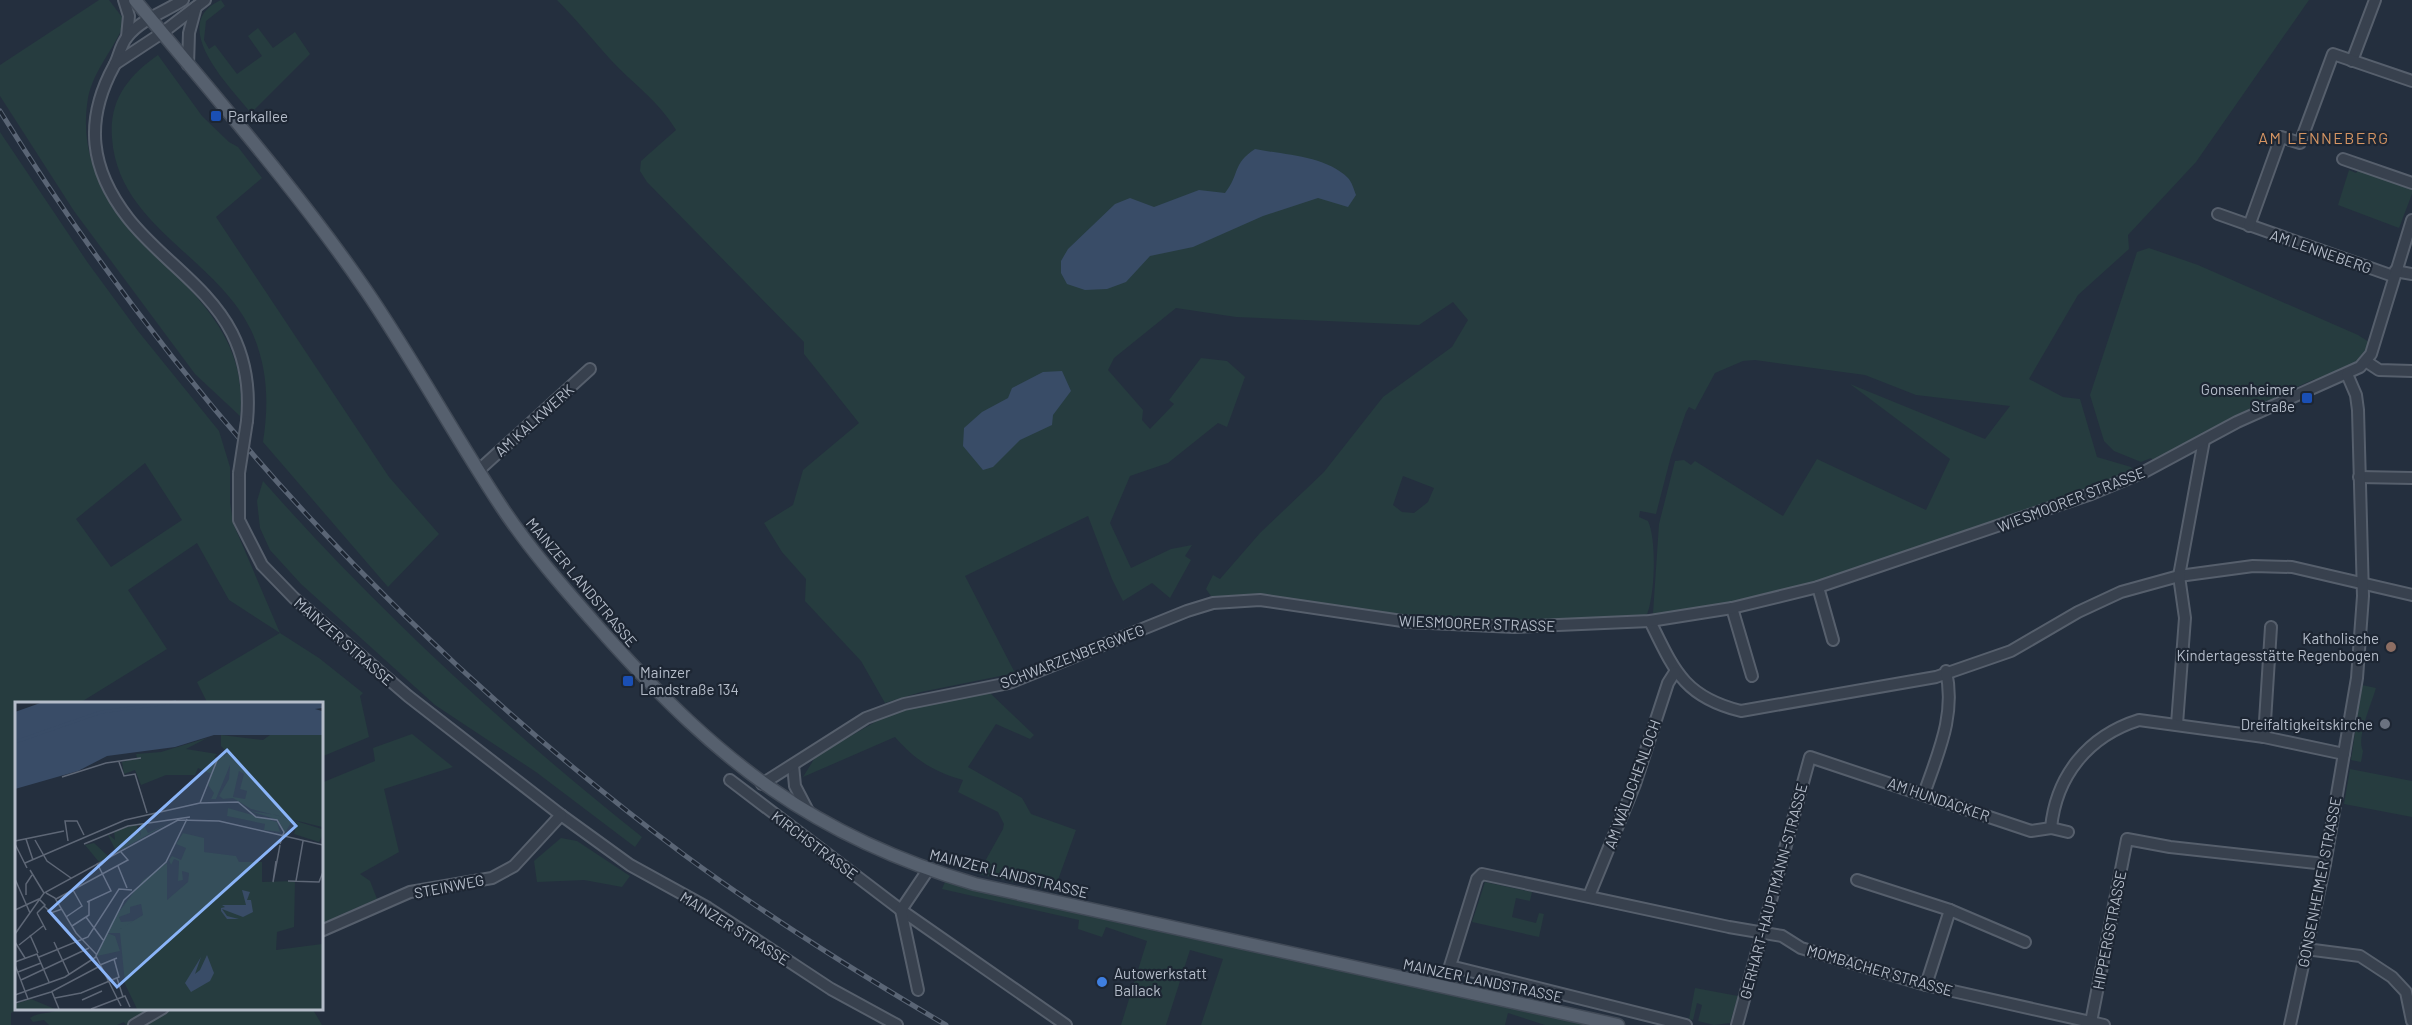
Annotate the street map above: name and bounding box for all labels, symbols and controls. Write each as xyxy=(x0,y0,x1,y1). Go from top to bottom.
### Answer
place label: Parkallee xyxy=(228,107,288,125)
marker: Parkallee xyxy=(209,109,223,123)
district label: AM LENNEBERG xyxy=(2258,128,2390,147)
street label: AM LENNEBERG xyxy=(2268,225,2374,277)
street label: AM KALKWERK xyxy=(491,380,577,460)
place label: Gonsenheimer Straße xyxy=(2201,380,2296,415)
marker: Gonsenheimer Straße xyxy=(2300,391,2314,405)
street label: WIESMOORER STRASSE xyxy=(1995,463,2147,535)
street label: MAINZER LANDSTRASSE xyxy=(523,514,641,650)
street label: MAINZER STRASSE xyxy=(291,593,397,689)
street label: WIESMOORER STRASSE xyxy=(1398,611,1556,635)
street label: SCHWARZENBERGWEG xyxy=(997,620,1147,692)
place label: Katholische Kindertagesstätte Regenbogen xyxy=(2177,629,2379,664)
marker: Katholische Kindertagesstätte Regenbogen xyxy=(2384,640,2398,654)
place label: Mainzer Landstraße 134 xyxy=(640,663,739,698)
marker: Mainzer Landstraße 134 xyxy=(621,674,635,688)
inset map xyxy=(15,702,322,1010)
place label: Dreifaltigkeitskirche xyxy=(2241,715,2373,733)
street label: AM WÄLDCHENLOCH xyxy=(1600,717,1664,851)
marker: Dreifaltigkeitskirche xyxy=(2378,717,2392,731)
street label: AM HUNDACKER xyxy=(1886,773,1992,825)
street label: GERHART-HAUPTMANN-STRASSE xyxy=(1735,781,1811,1001)
street label: GONSENHEIMER STRASSE xyxy=(2294,795,2344,969)
street label: KIRCHSTRASSE xyxy=(768,807,862,883)
street label: MAINZER LANDSTRASSE xyxy=(928,845,1090,901)
street label: HIPPERGSTRASSE xyxy=(2089,869,2129,991)
street label: STEINWEG xyxy=(412,870,486,902)
street label: MAINZER STRASSE xyxy=(677,887,793,969)
street label: MOMBACHER STRASSE xyxy=(1805,941,1955,999)
street label: MAINZER LANDSTRASSE xyxy=(1402,954,1564,1006)
place label: Autowerkstatt Ballack xyxy=(1114,964,1207,999)
marker: Autowerkstatt Ballack xyxy=(1095,975,1109,989)

